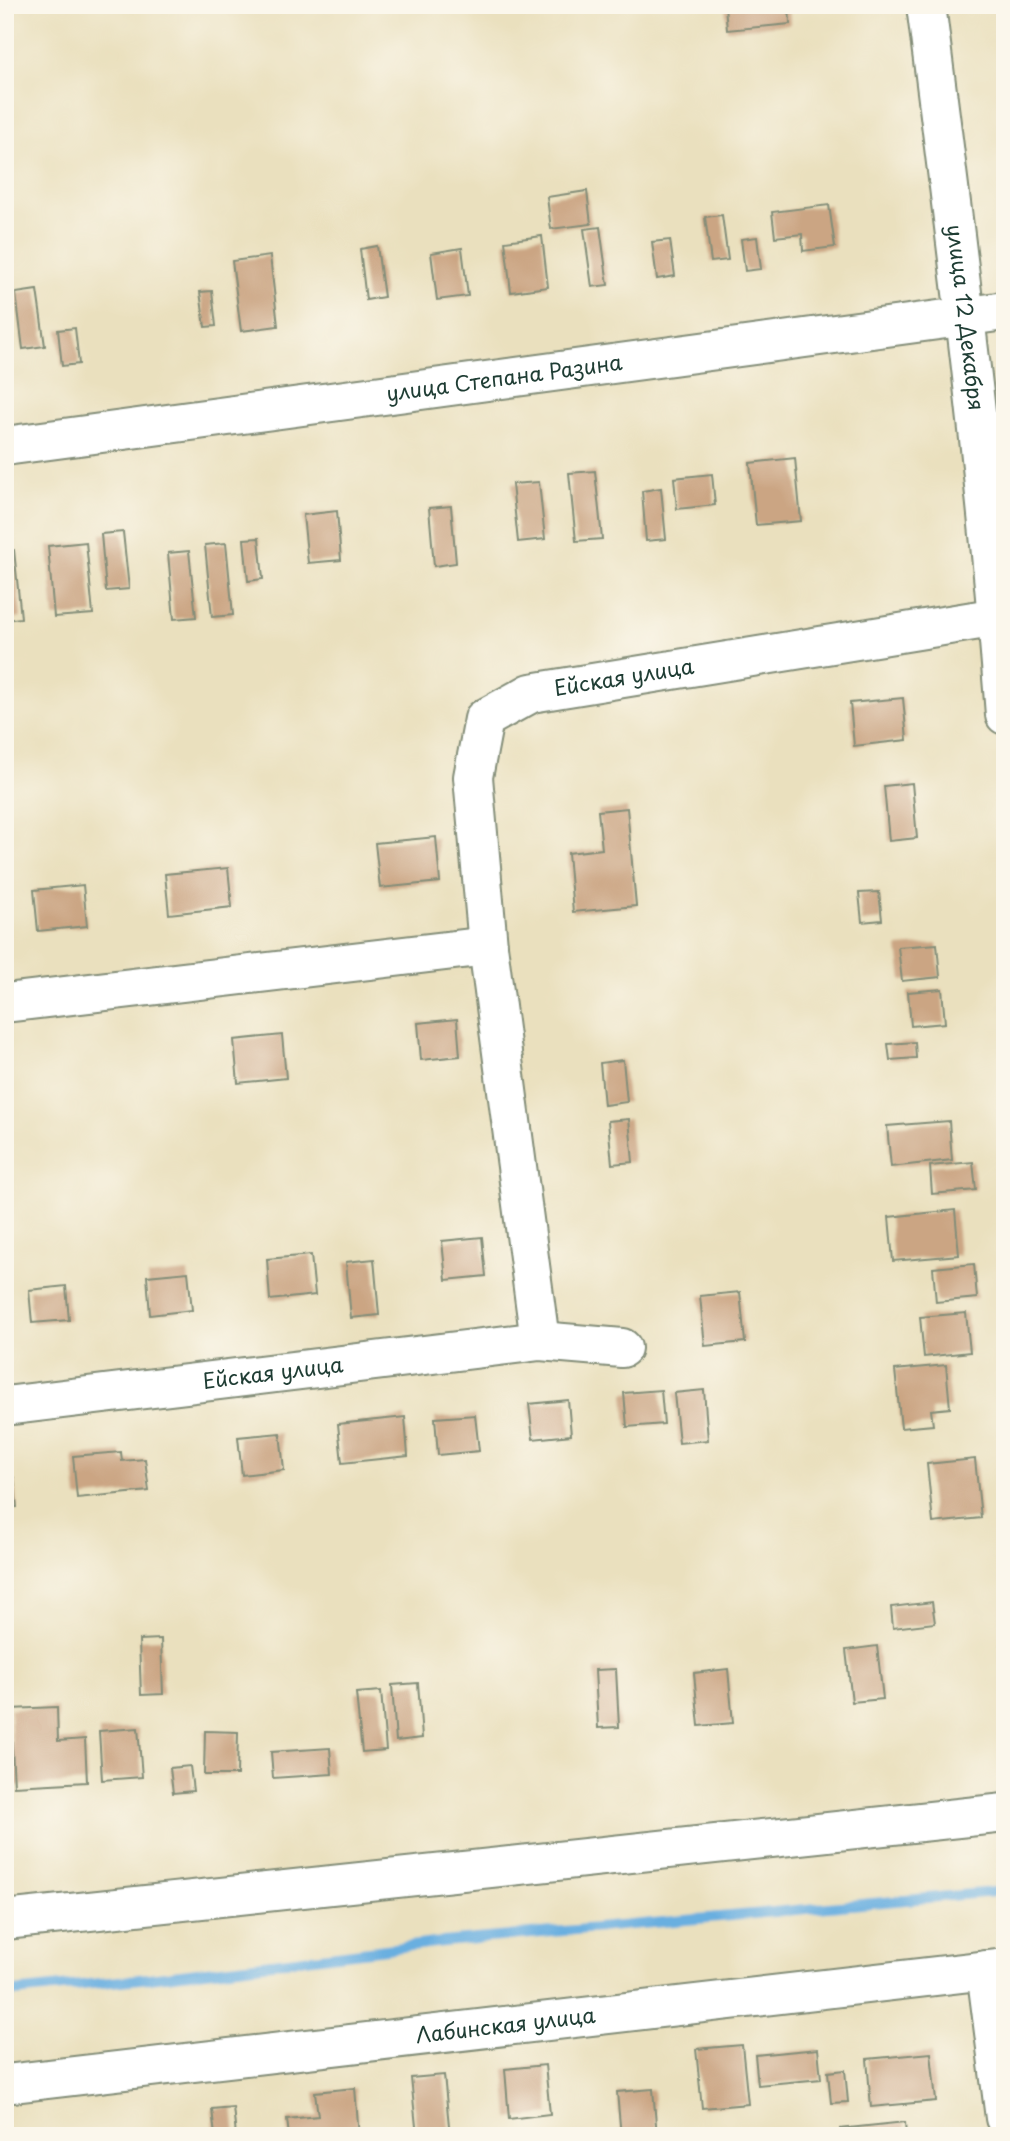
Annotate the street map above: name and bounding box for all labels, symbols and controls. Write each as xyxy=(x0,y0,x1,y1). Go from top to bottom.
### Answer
street label: улица 12 Декабря xyxy=(940,222,994,412)
street label: улица Степана Разина xyxy=(384,345,625,408)
street label: Ейская улица xyxy=(551,649,697,703)
street label: Ейская улица xyxy=(201,1347,346,1396)
street label: Лабинская улица xyxy=(414,1998,598,2050)

